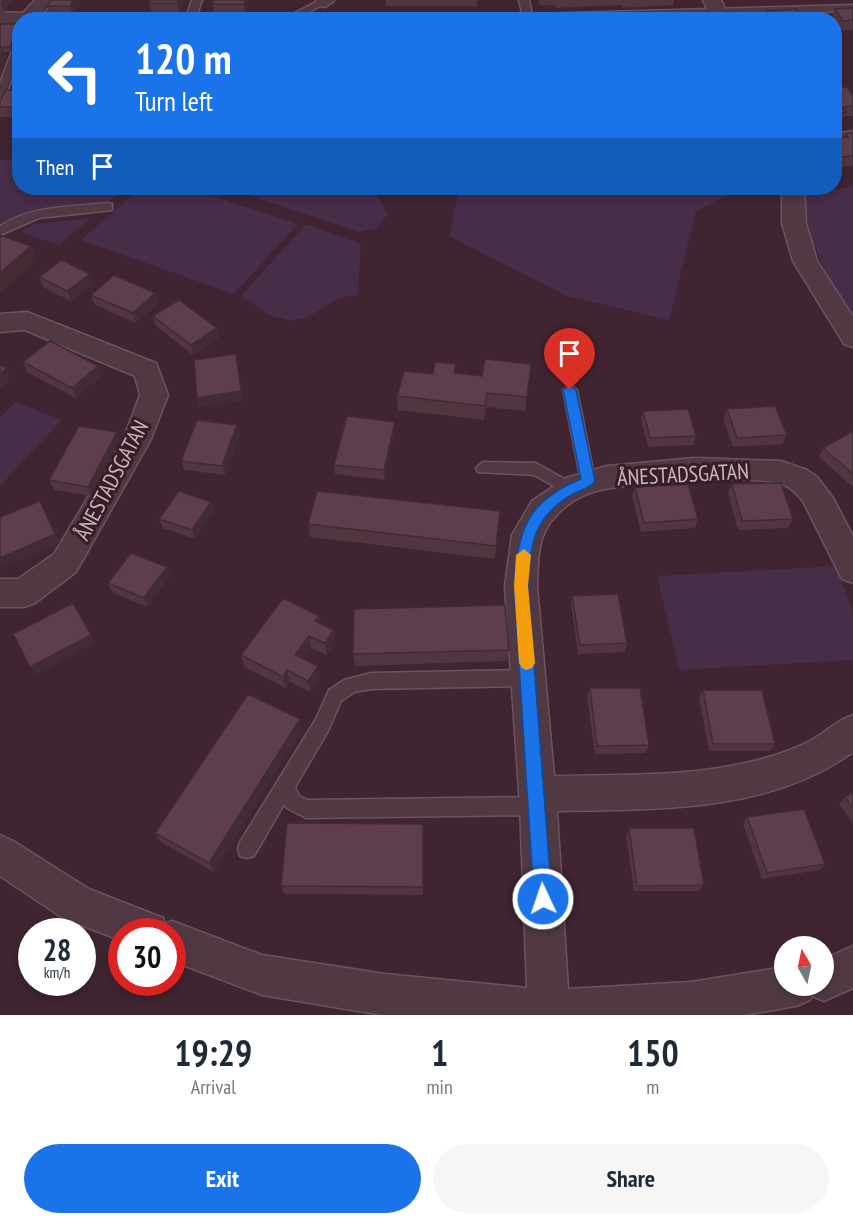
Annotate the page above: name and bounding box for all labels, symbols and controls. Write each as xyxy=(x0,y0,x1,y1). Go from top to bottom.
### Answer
text: 120 m xyxy=(135,31,232,86)
icon: left xyxy=(36,36,114,114)
text: Turn left xyxy=(135,84,213,118)
icon: arrive xyxy=(86,150,119,183)
text: Then xyxy=(36,153,74,181)
pin xyxy=(544,328,595,390)
icon: arrive xyxy=(553,337,586,370)
street label: ÅNESTADSGATAN xyxy=(68,415,154,545)
street label: ÅNESTADSGATAN xyxy=(616,457,750,491)
position arrow xyxy=(511,867,575,931)
speed limit sign: 30 xyxy=(108,918,186,996)
text: 28 xyxy=(43,930,71,969)
north arrow xyxy=(774,936,834,996)
map controls xyxy=(774,936,834,996)
text: km/h xyxy=(44,963,70,982)
text: 19:29 xyxy=(174,1029,252,1076)
text: 1 xyxy=(431,1029,448,1076)
text: 150 xyxy=(627,1029,679,1076)
text: Arrival xyxy=(191,1074,236,1100)
text: min xyxy=(427,1074,453,1100)
text: m xyxy=(646,1074,659,1100)
button: Exit xyxy=(24,1144,421,1213)
button: Share xyxy=(433,1144,829,1213)

